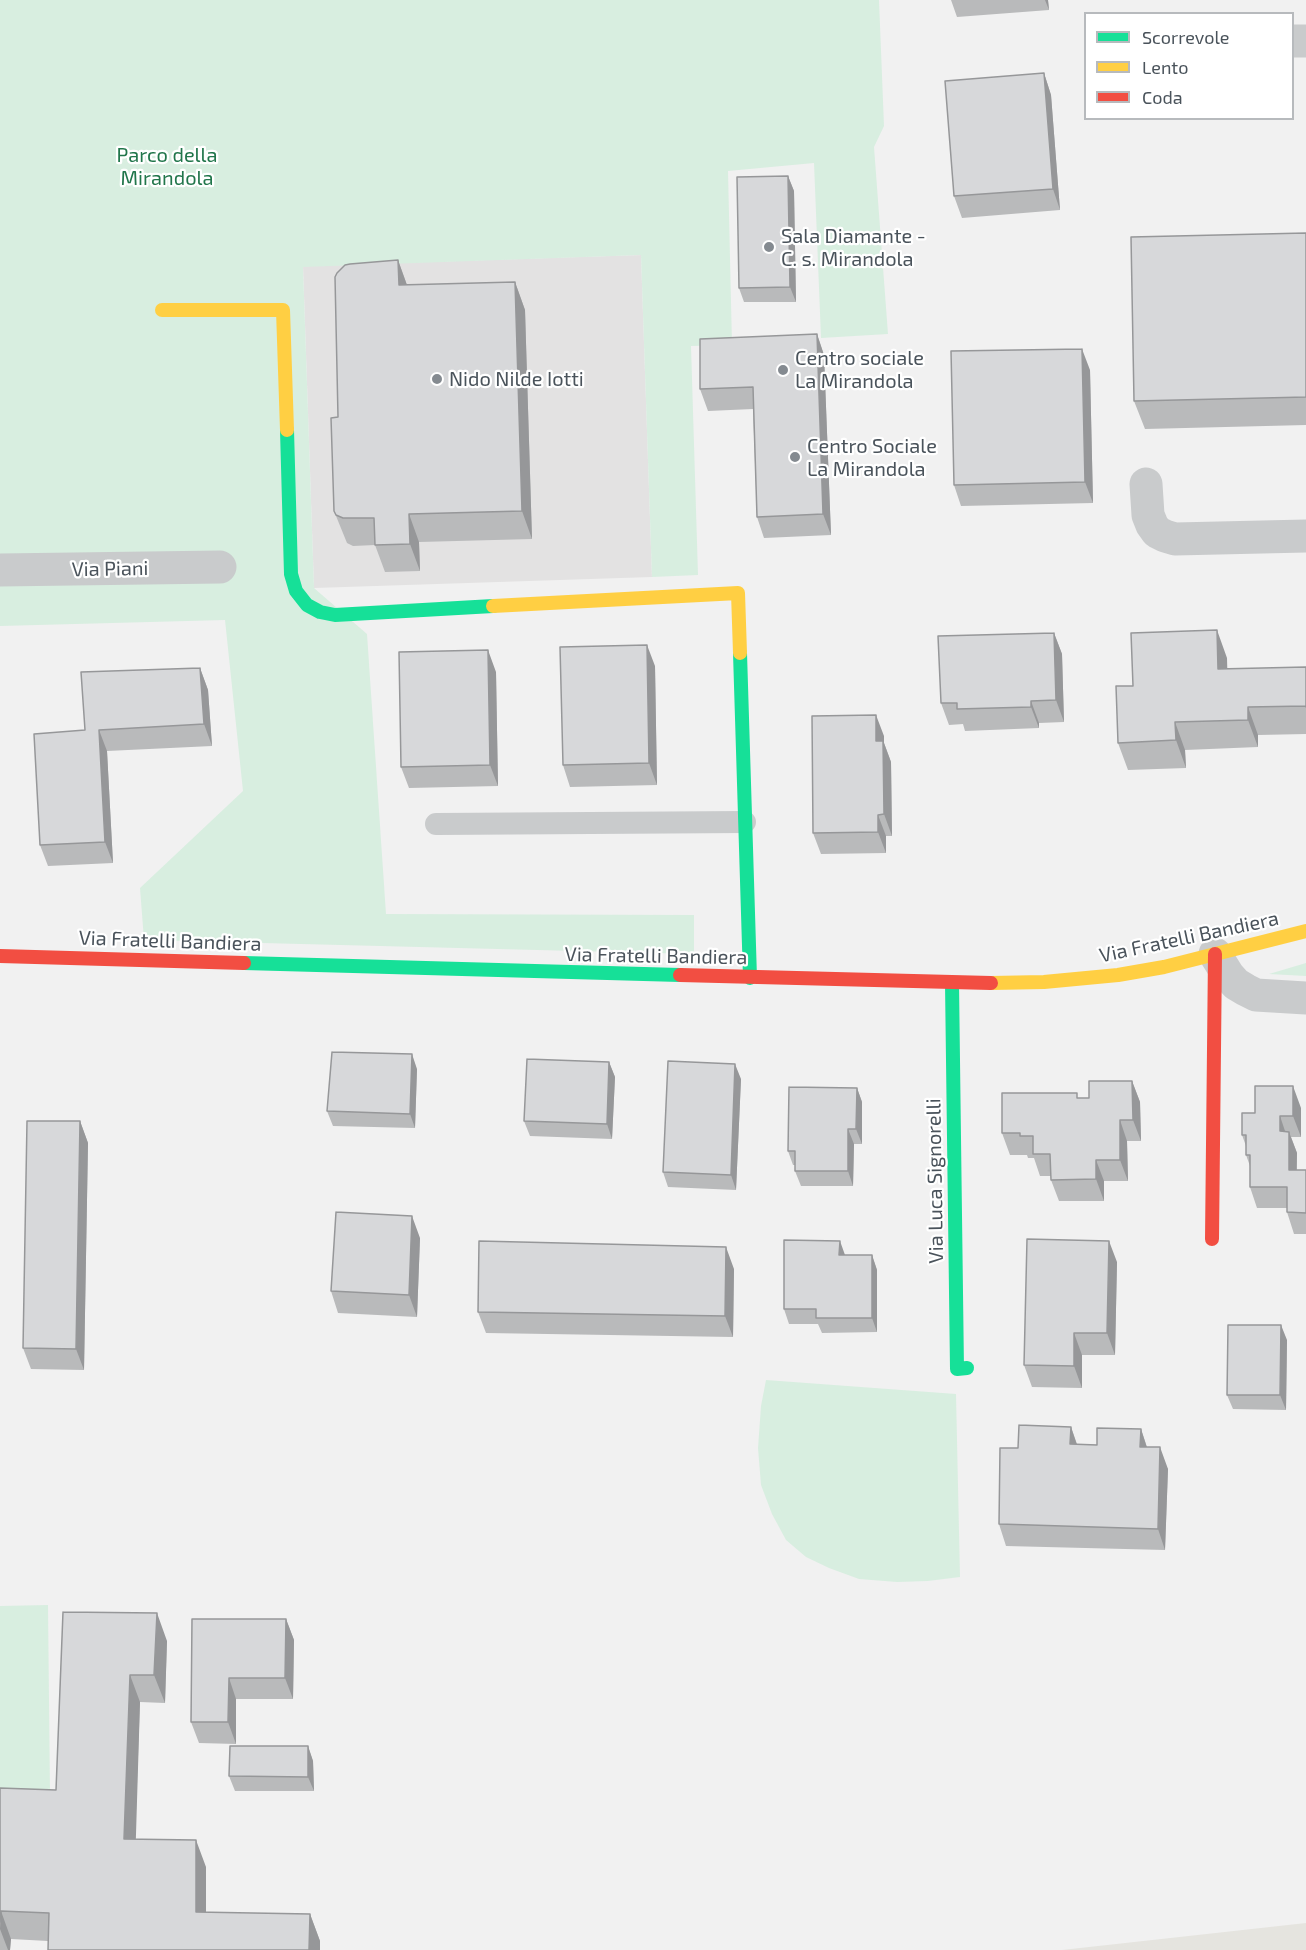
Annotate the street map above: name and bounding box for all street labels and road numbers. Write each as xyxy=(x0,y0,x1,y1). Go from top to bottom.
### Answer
street label: Via Piani xyxy=(71,556,149,582)
street label: Via Fratelli Bandiera xyxy=(1097,906,1281,968)
street label: Via Fratelli Bandiera xyxy=(78,926,262,956)
street label: Via Fratelli Bandiera xyxy=(564,942,748,970)
street label: Via Luca Signorelli xyxy=(922,1098,948,1264)

